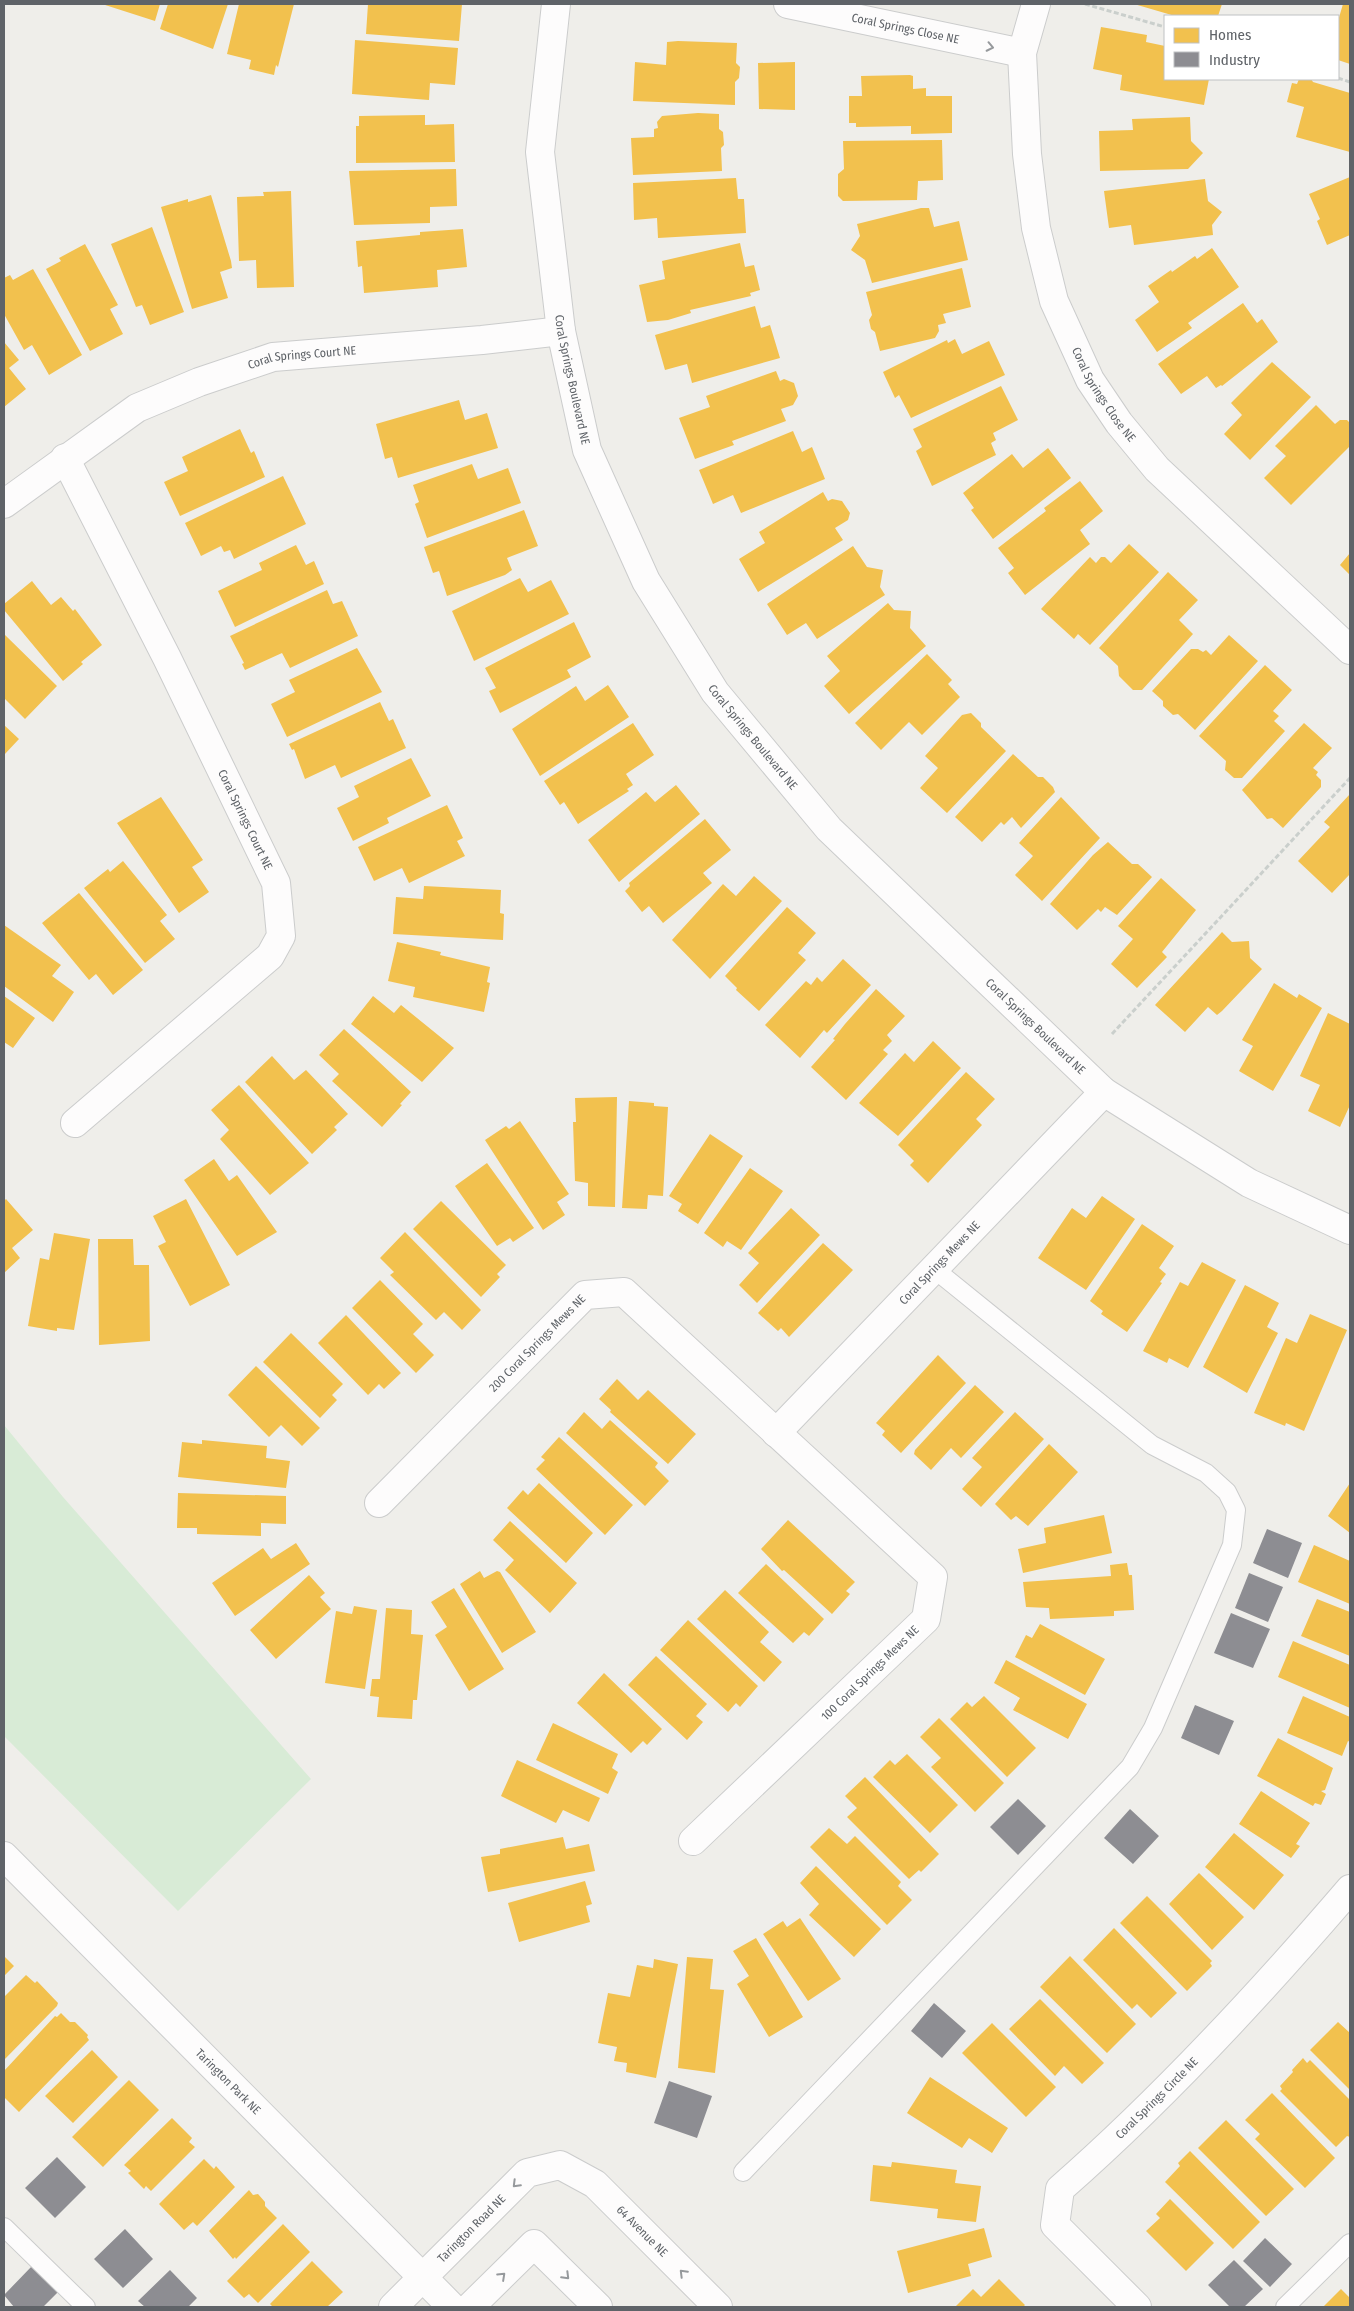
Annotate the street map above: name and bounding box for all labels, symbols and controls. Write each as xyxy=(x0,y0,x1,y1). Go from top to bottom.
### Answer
street label: Coral Springs Close NE xyxy=(850,11,961,47)
legend xyxy=(1164,15,1339,80)
text: Homes xyxy=(1209,26,1251,44)
one-way arrow xyxy=(986,41,994,51)
text: Industry xyxy=(1209,51,1260,69)
street label: Coral Springs Boulevard NE xyxy=(552,314,593,446)
street label: Coral Springs Court NE xyxy=(246,343,357,372)
street label: Coral Springs Close NE xyxy=(1069,345,1139,445)
street label: Coral Springs Boulevard NE xyxy=(705,682,801,793)
street label: Coral Springs Court NE xyxy=(215,767,276,872)
street label: Coral Springs Boulevard NE xyxy=(983,975,1088,1077)
street label: Coral Springs Mews NE xyxy=(896,1218,983,1308)
street label: 200 Coral Springs Mews NE xyxy=(486,1291,589,1395)
street label: 100 Coral Springs Mews NE xyxy=(818,1622,922,1723)
street label: Tarington Park NE xyxy=(193,2046,264,2117)
street label: Coral Springs Circle NE xyxy=(1113,2054,1201,2142)
one-way arrow xyxy=(513,2178,522,2187)
street label: Tarington Road NE xyxy=(435,2191,509,2265)
street label: 64 Avenue NE xyxy=(614,2203,671,2260)
one-way arrow xyxy=(560,2270,569,2279)
one-way arrow xyxy=(680,2270,689,2279)
one-way arrow xyxy=(497,2273,506,2282)

